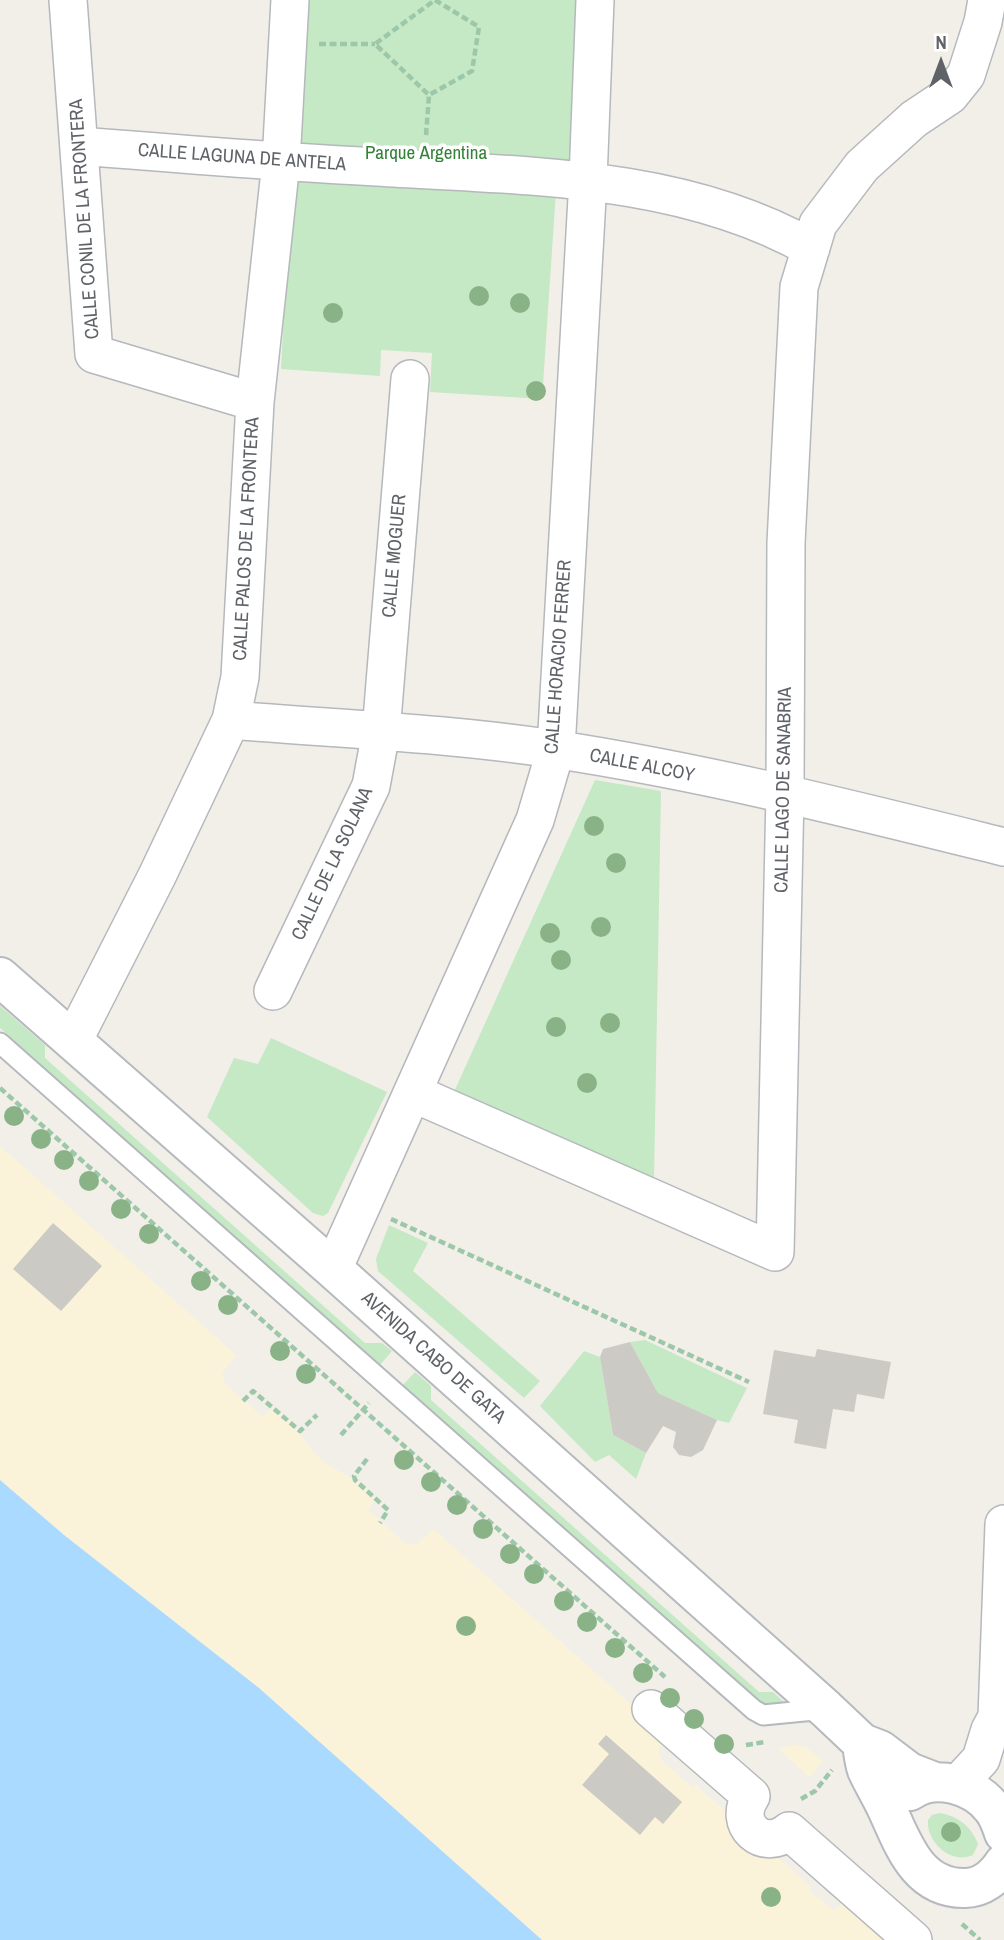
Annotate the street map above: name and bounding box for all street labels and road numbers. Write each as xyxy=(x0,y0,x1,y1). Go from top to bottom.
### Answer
street label: CALLE CONIL DE LA FRONTERA xyxy=(65,98,105,340)
street label: CALLE LAGUNA DE ANTELA xyxy=(137,139,347,177)
street label: CALLE PALOS DE LA FRONTERA xyxy=(229,417,265,661)
street label: CALLE MOGUER xyxy=(378,493,412,619)
street label: CALLE HORACIO FERRER xyxy=(541,559,577,755)
street label: CALLE LAGO DE SANABRIA xyxy=(771,687,797,893)
street label: CALLE ALCOY xyxy=(588,745,696,787)
street label: CALLE DE LA SOLANA xyxy=(288,784,378,944)
street label: AVENIDA CABO DE GATA xyxy=(356,1287,510,1429)

